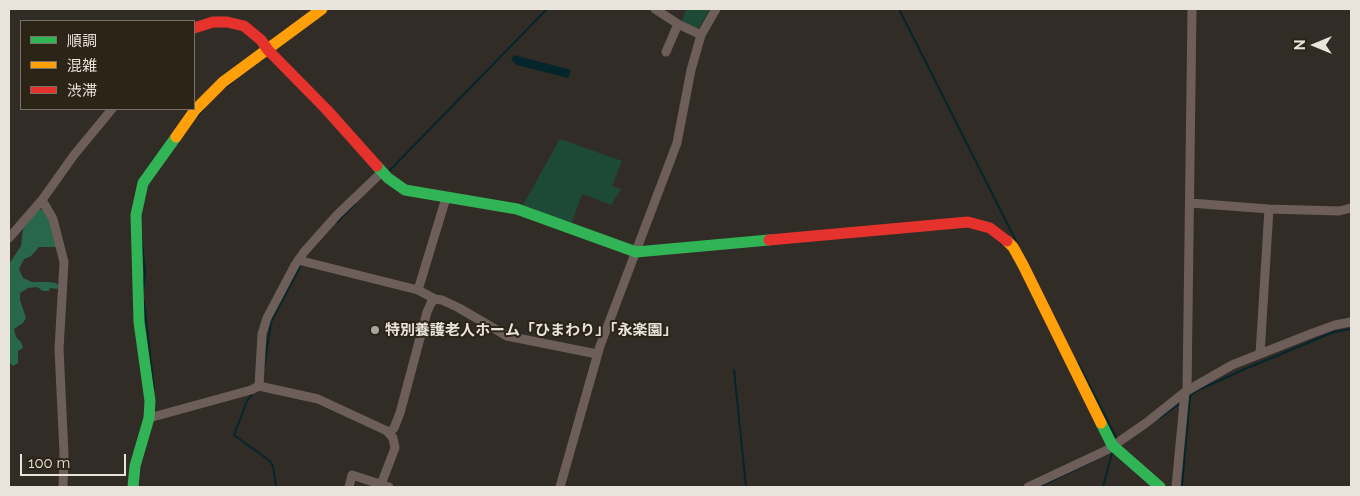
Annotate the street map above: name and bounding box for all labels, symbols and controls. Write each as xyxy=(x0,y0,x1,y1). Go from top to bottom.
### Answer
legend xyxy=(20,20,195,110)
north arrow xyxy=(1290,20,1340,70)
text: 順調 xyxy=(67,32,97,50)
text: N xyxy=(1292,40,1308,50)
text: 混雑 xyxy=(67,57,97,75)
text: 渋滞 xyxy=(67,82,97,100)
place label: 特別養護老人ホーム「ひまわり」「永楽園」 xyxy=(385,321,677,339)
marker: 特別養護老人ホーム「ひまわり」「永楽園」 xyxy=(369,324,381,336)
scale bar xyxy=(22,444,129,476)
text: 100 m xyxy=(28,454,70,472)

